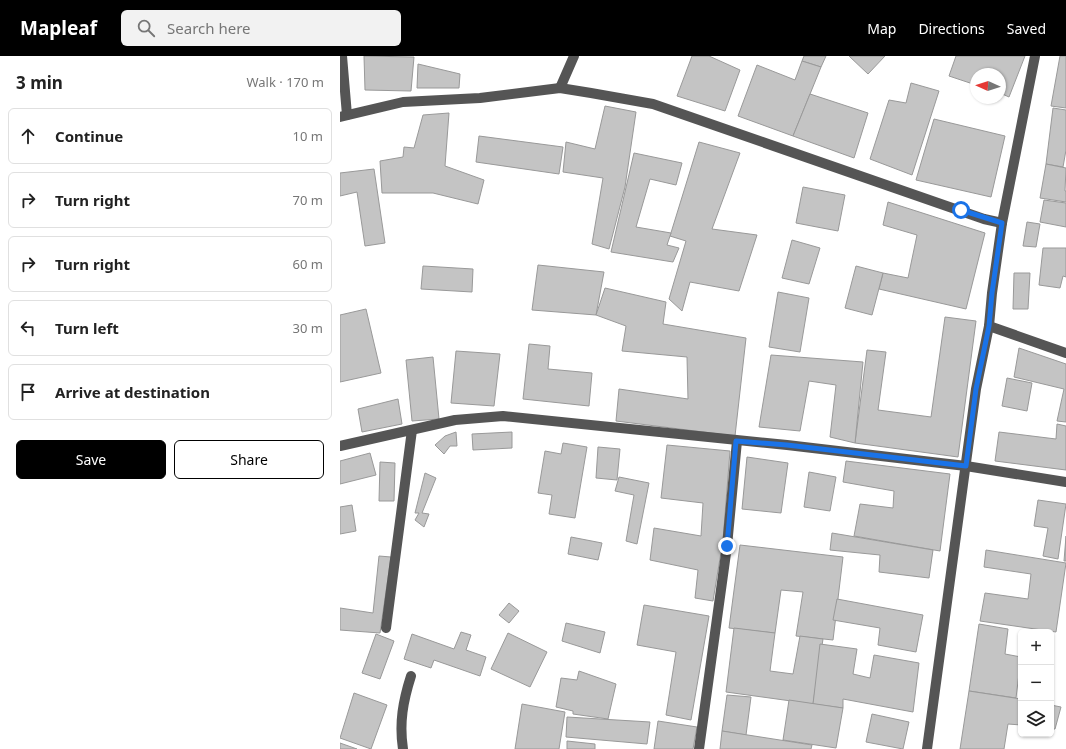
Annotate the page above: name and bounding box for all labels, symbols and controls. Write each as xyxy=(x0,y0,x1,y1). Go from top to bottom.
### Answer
search box xyxy=(121,10,401,46)
text: Mapleaf xyxy=(20,15,97,41)
icon: search xyxy=(135,17,157,39)
text: Search here xyxy=(167,18,251,38)
text: Map xyxy=(867,19,896,38)
text: Directions xyxy=(918,19,985,38)
text: Saved xyxy=(1007,19,1046,38)
north arrow xyxy=(970,68,1006,104)
text: 3 min xyxy=(16,71,63,94)
text: Walk · 170 m xyxy=(246,73,324,91)
icon: ahead xyxy=(17,125,39,147)
text: Continue xyxy=(55,126,123,146)
text: 10 m xyxy=(293,127,323,145)
icon: right xyxy=(17,189,39,211)
text: Turn right xyxy=(55,190,130,210)
text: 70 m xyxy=(293,191,323,209)
route start xyxy=(952,201,970,219)
icon: right xyxy=(17,253,39,275)
text: Turn right xyxy=(55,254,130,274)
text: 60 m xyxy=(293,255,323,273)
icon: left xyxy=(17,317,39,339)
text: Turn left xyxy=(55,318,119,338)
text: 30 m xyxy=(293,319,323,337)
icon: arrive xyxy=(17,381,39,403)
text: Arrive at destination xyxy=(55,382,210,402)
button: Save xyxy=(16,440,166,479)
button: Share xyxy=(174,440,324,479)
route end xyxy=(718,537,736,555)
map controls xyxy=(1018,629,1054,737)
button: + xyxy=(1018,629,1054,665)
button: − xyxy=(1018,665,1054,701)
button: layers xyxy=(1018,701,1054,737)

